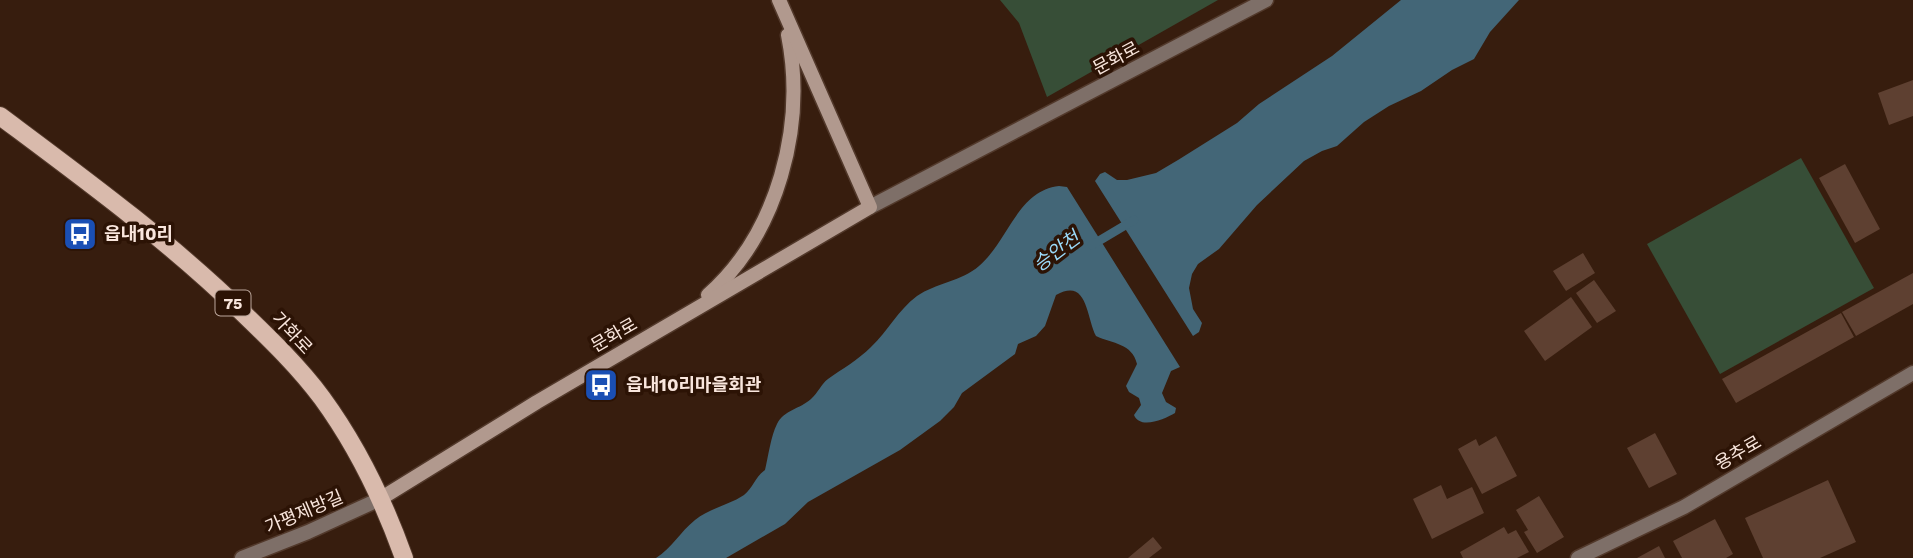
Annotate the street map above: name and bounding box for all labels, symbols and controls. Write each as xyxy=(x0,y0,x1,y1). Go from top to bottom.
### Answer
street label: 문화로 xyxy=(1089,37,1143,78)
bus stop icon: 읍내10리 xyxy=(61,215,99,253)
place label: 읍내10리 xyxy=(104,223,173,244)
water label: 승안천 xyxy=(1028,226,1085,276)
road number: 75 xyxy=(216,290,250,316)
street label: 가화로 xyxy=(268,307,317,358)
street label: 문화로 xyxy=(587,313,641,356)
bus stop icon: 읍내10리마을회관 xyxy=(582,366,620,404)
place label: 읍내10리마을회관 xyxy=(626,374,762,395)
street label: 용추로 xyxy=(1711,431,1765,474)
street label: 가평제방길 xyxy=(262,486,346,537)

